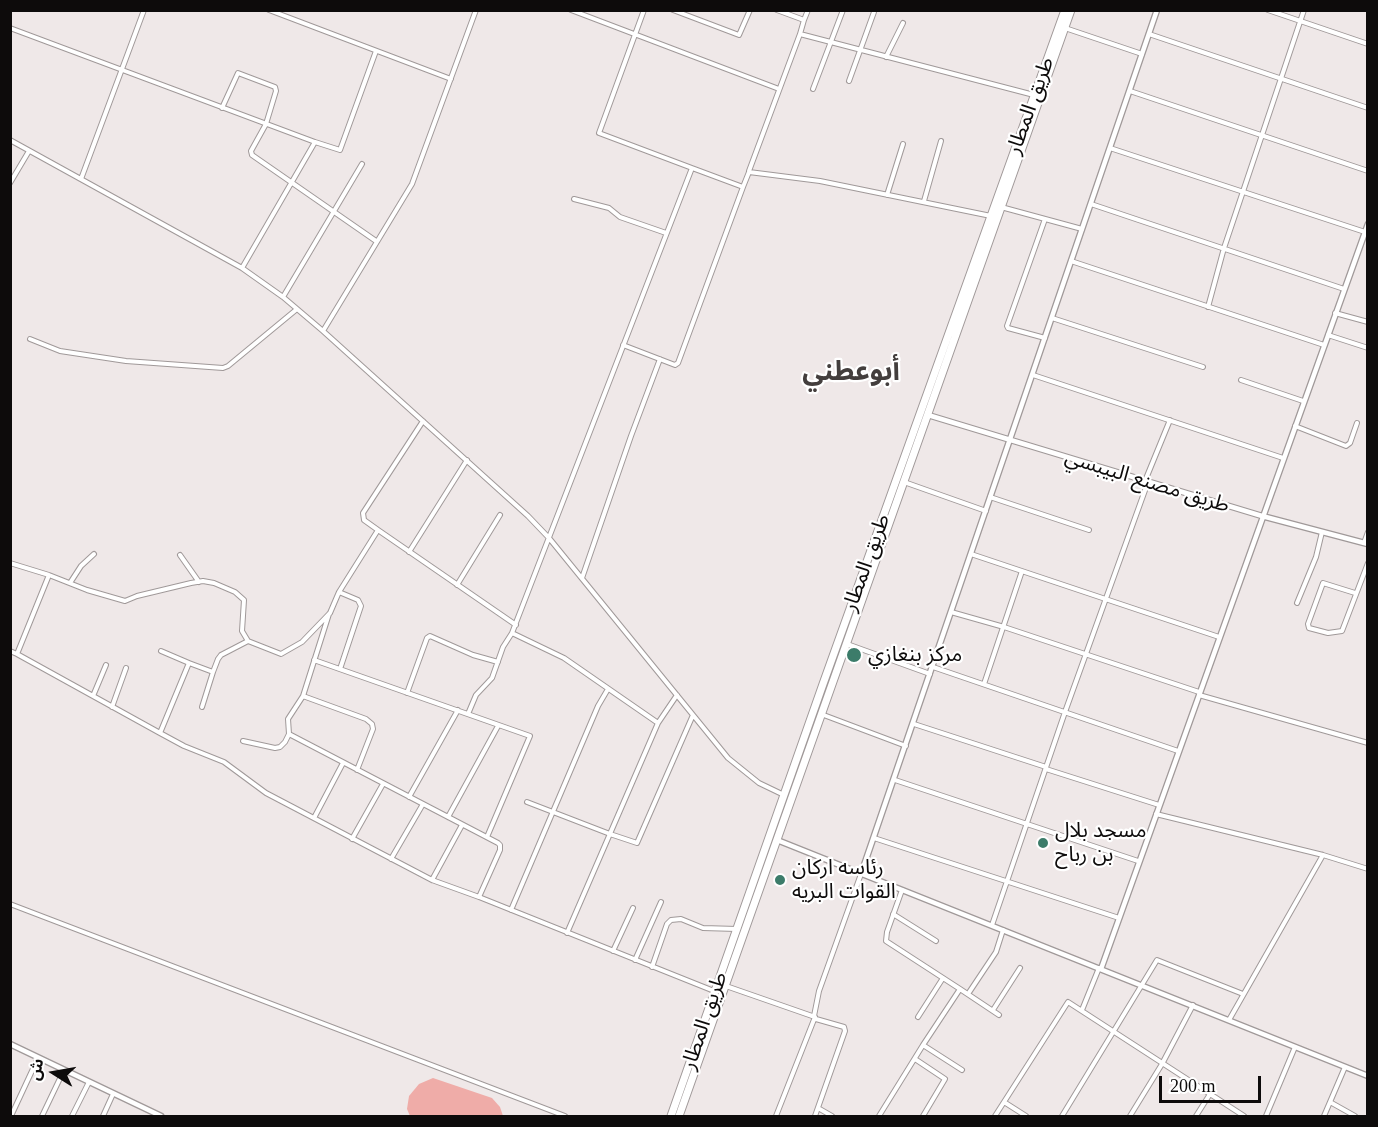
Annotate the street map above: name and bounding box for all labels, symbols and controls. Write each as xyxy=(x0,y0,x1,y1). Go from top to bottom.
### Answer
street label: طريق المطار xyxy=(1002,54,1060,158)
district label: أبوعطني xyxy=(802,357,900,389)
street label: طريق مصنع البيبسي xyxy=(1062,445,1232,519)
street label: طريق المطار xyxy=(838,511,896,615)
place label: مركز بنغازي xyxy=(868,642,962,668)
marker: مركز بنغازي xyxy=(845,646,863,664)
place label: مسجد بلال بن رباح xyxy=(1055,818,1146,868)
marker: مسجد بلال بن رباح xyxy=(1036,836,1050,850)
place label: رئاسه اركان القوات البريه xyxy=(792,855,896,905)
marker: رئاسه اركان القوات البريه xyxy=(773,873,787,887)
street label: طريق المطار xyxy=(677,969,733,1073)
north arrow xyxy=(24,1043,84,1103)
text: ش xyxy=(25,1057,46,1082)
scale bar xyxy=(1162,1064,1264,1102)
text: 200 m xyxy=(1170,1076,1216,1096)

